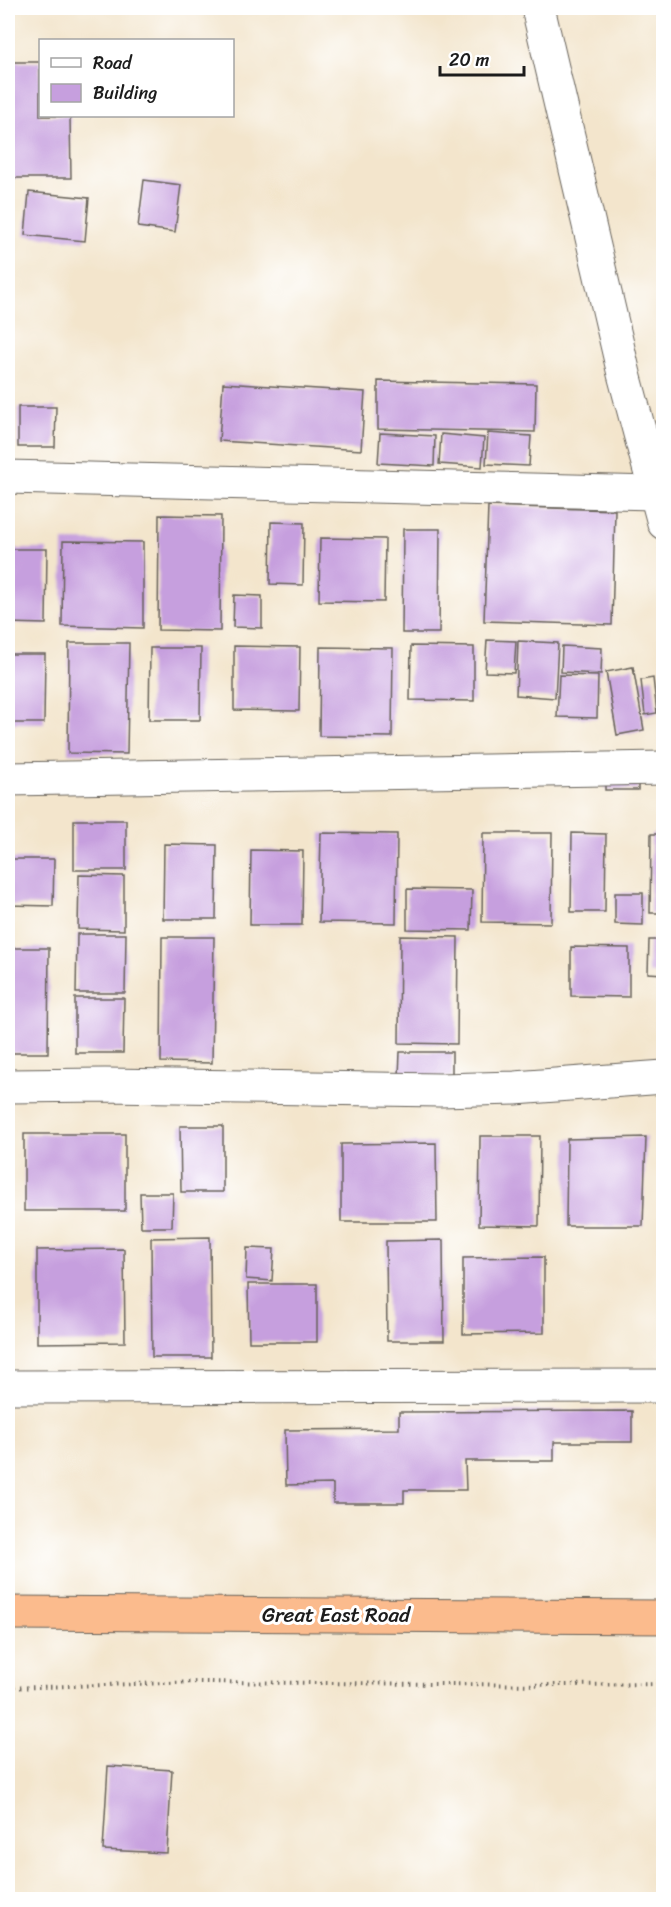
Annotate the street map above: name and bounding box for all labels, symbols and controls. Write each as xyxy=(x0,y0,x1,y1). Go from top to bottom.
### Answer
legend xyxy=(39,39,234,117)
scale bar xyxy=(440,39,524,77)
text: 20 m xyxy=(449,44,489,76)
text: Road xyxy=(93,47,133,79)
text: Building xyxy=(93,77,157,109)
street label: Great East Road xyxy=(262,1596,412,1634)

